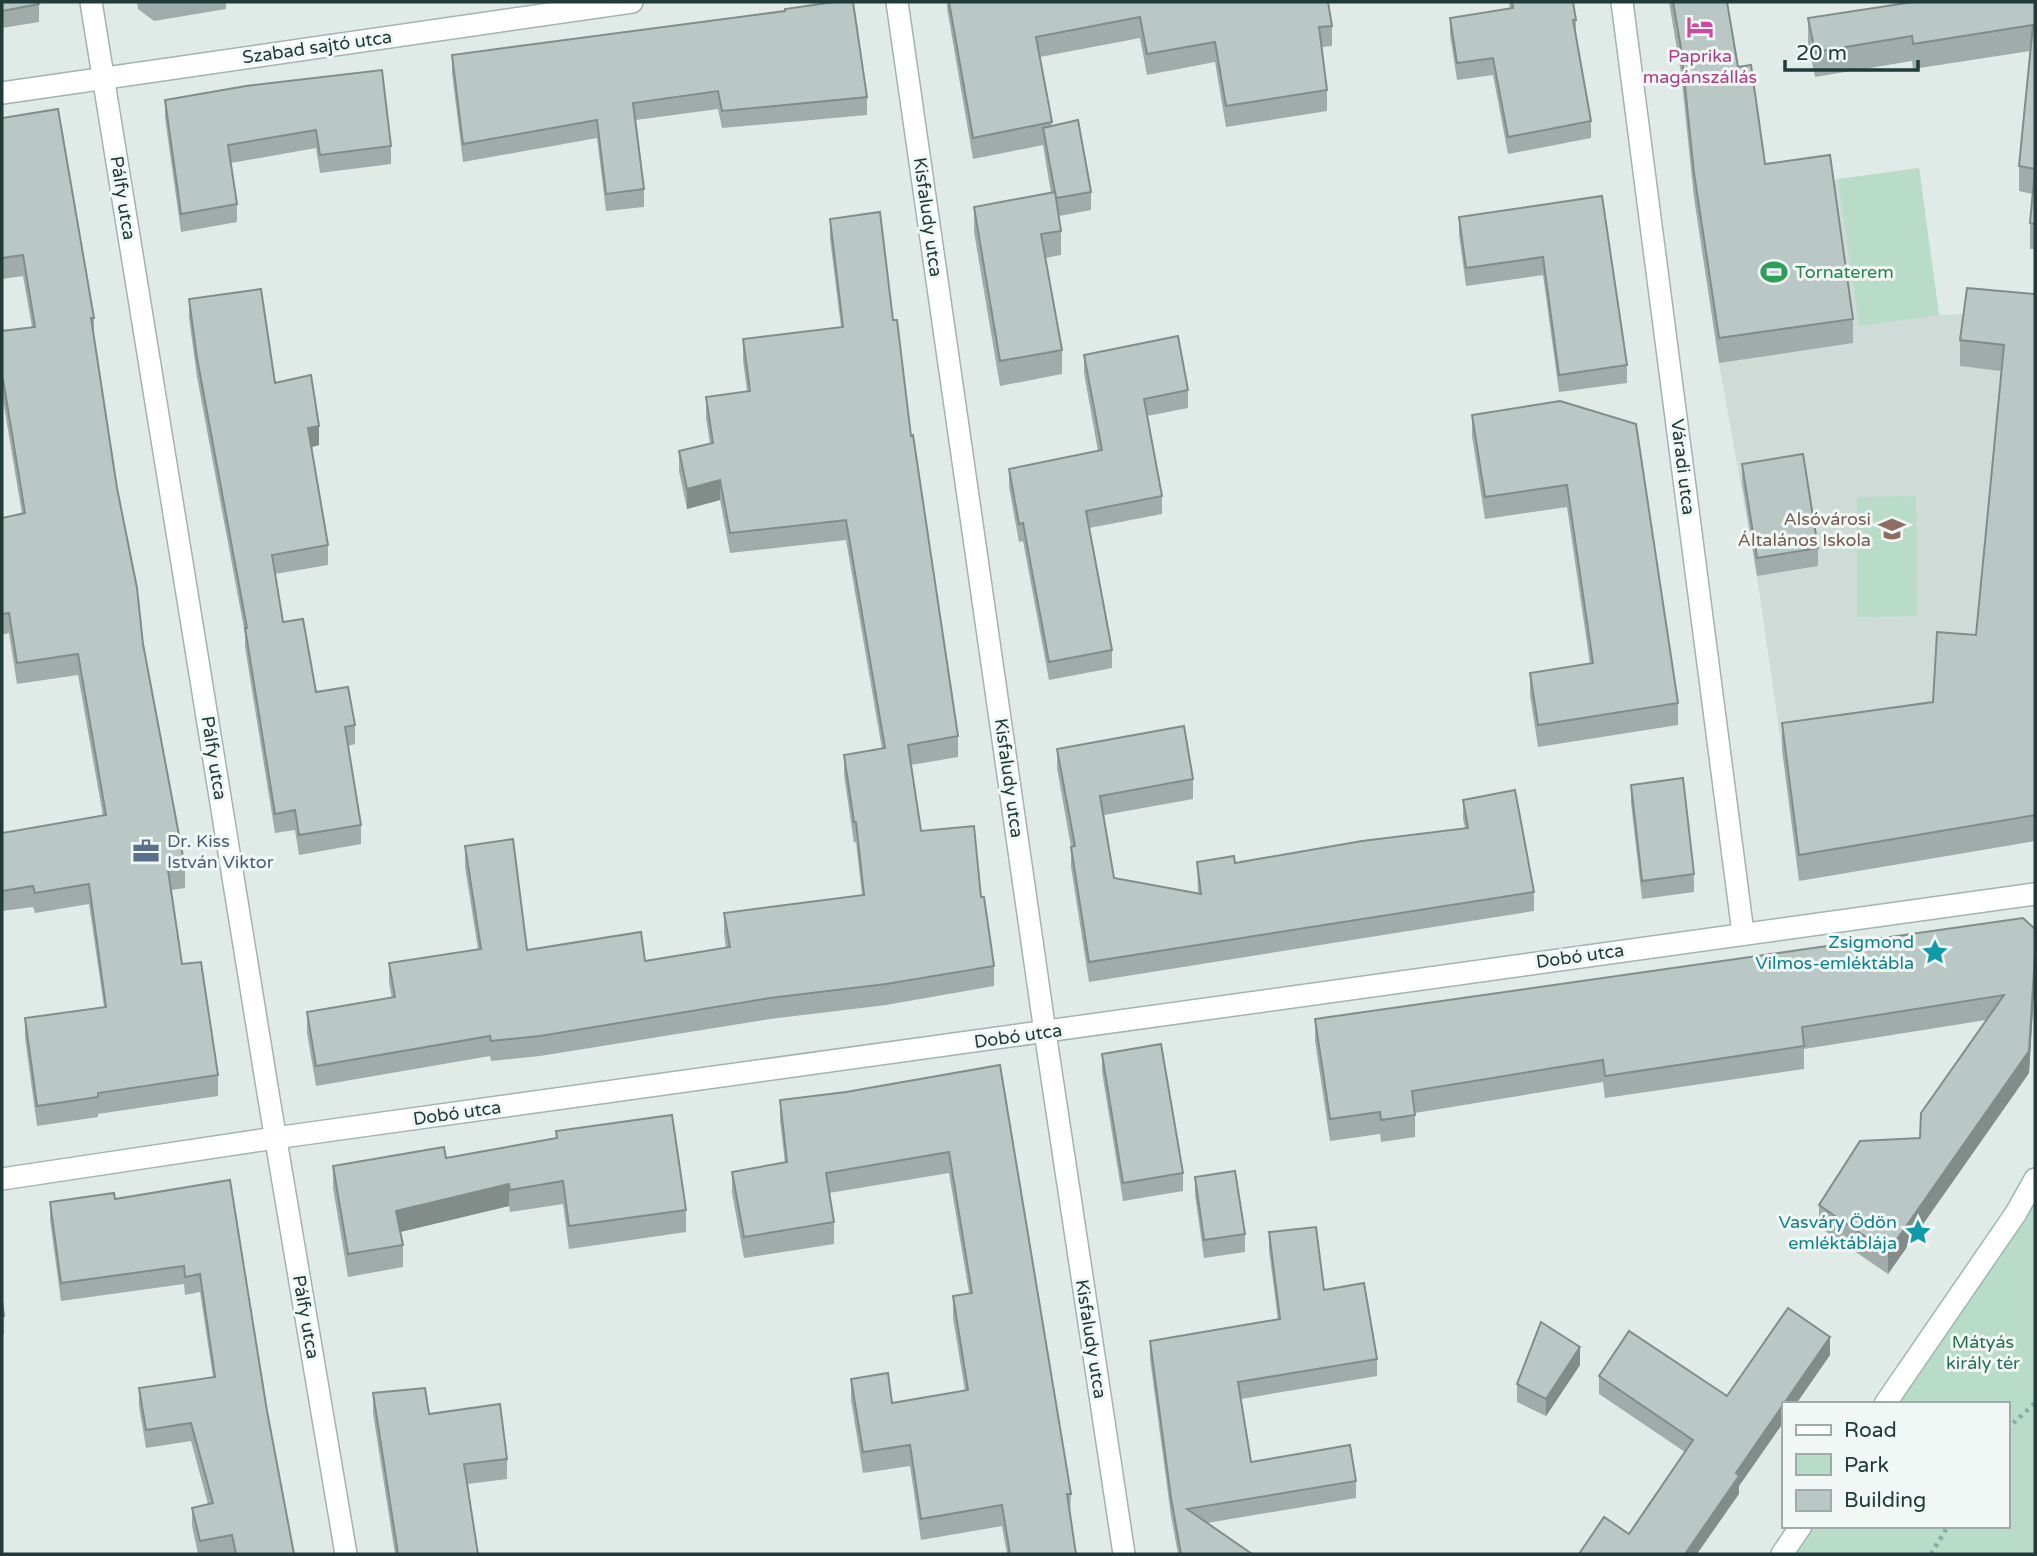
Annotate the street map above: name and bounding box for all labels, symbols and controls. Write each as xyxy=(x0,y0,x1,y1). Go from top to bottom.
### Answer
hotel icon: Paprika magánszállás xyxy=(1685,12,1715,42)
street label: Szabad sajtó utca xyxy=(241,26,393,68)
scale bar xyxy=(1785,28,1918,72)
text: 20 m xyxy=(1796,41,1847,66)
place label: Paprika magánszállás xyxy=(1643,45,1757,88)
street label: Pálfy utca xyxy=(105,154,141,242)
street label: Kisfaludy utca xyxy=(909,156,947,278)
sports icon: Tornaterem xyxy=(1759,257,1789,287)
place label: Tornaterem xyxy=(1795,261,1894,283)
street label: Váradi utca xyxy=(1666,418,1700,516)
place label: Alsóvárosi Általános Iskola xyxy=(1738,508,1871,551)
school or university icon: Alsóvárosi Általános Iskola xyxy=(1877,514,1907,544)
street label: Pálfy utca xyxy=(196,714,232,802)
street label: Kisfaludy utca xyxy=(990,717,1028,839)
place label: Dr. Kiss István Viktor xyxy=(167,830,274,873)
office icon: Dr. Kiss István Viktor xyxy=(131,836,161,866)
place label: Zsigmond Vilmos-emléktábla xyxy=(1755,931,1914,974)
place icon: Zsigmond Vilmos-emléktábla xyxy=(1920,937,1950,967)
street label: Dobó utca xyxy=(1535,939,1625,973)
street label: Dobó utca xyxy=(973,1019,1063,1053)
street label: Dobó utca xyxy=(412,1096,502,1130)
place label: Vasváry Ödön emléktáblája xyxy=(1778,1211,1897,1254)
place icon: Vasváry Ödön emléktáblája xyxy=(1903,1217,1933,1247)
street label: Pálfy utca xyxy=(288,1273,324,1361)
street label: Kisfaludy utca xyxy=(1071,1278,1111,1400)
park label: Mátyás király tér xyxy=(1946,1331,2020,1374)
legend xyxy=(1782,1402,2009,1528)
text: Road xyxy=(1844,1418,1897,1443)
text: Park xyxy=(1844,1453,1889,1478)
text: Building xyxy=(1844,1488,1926,1513)

